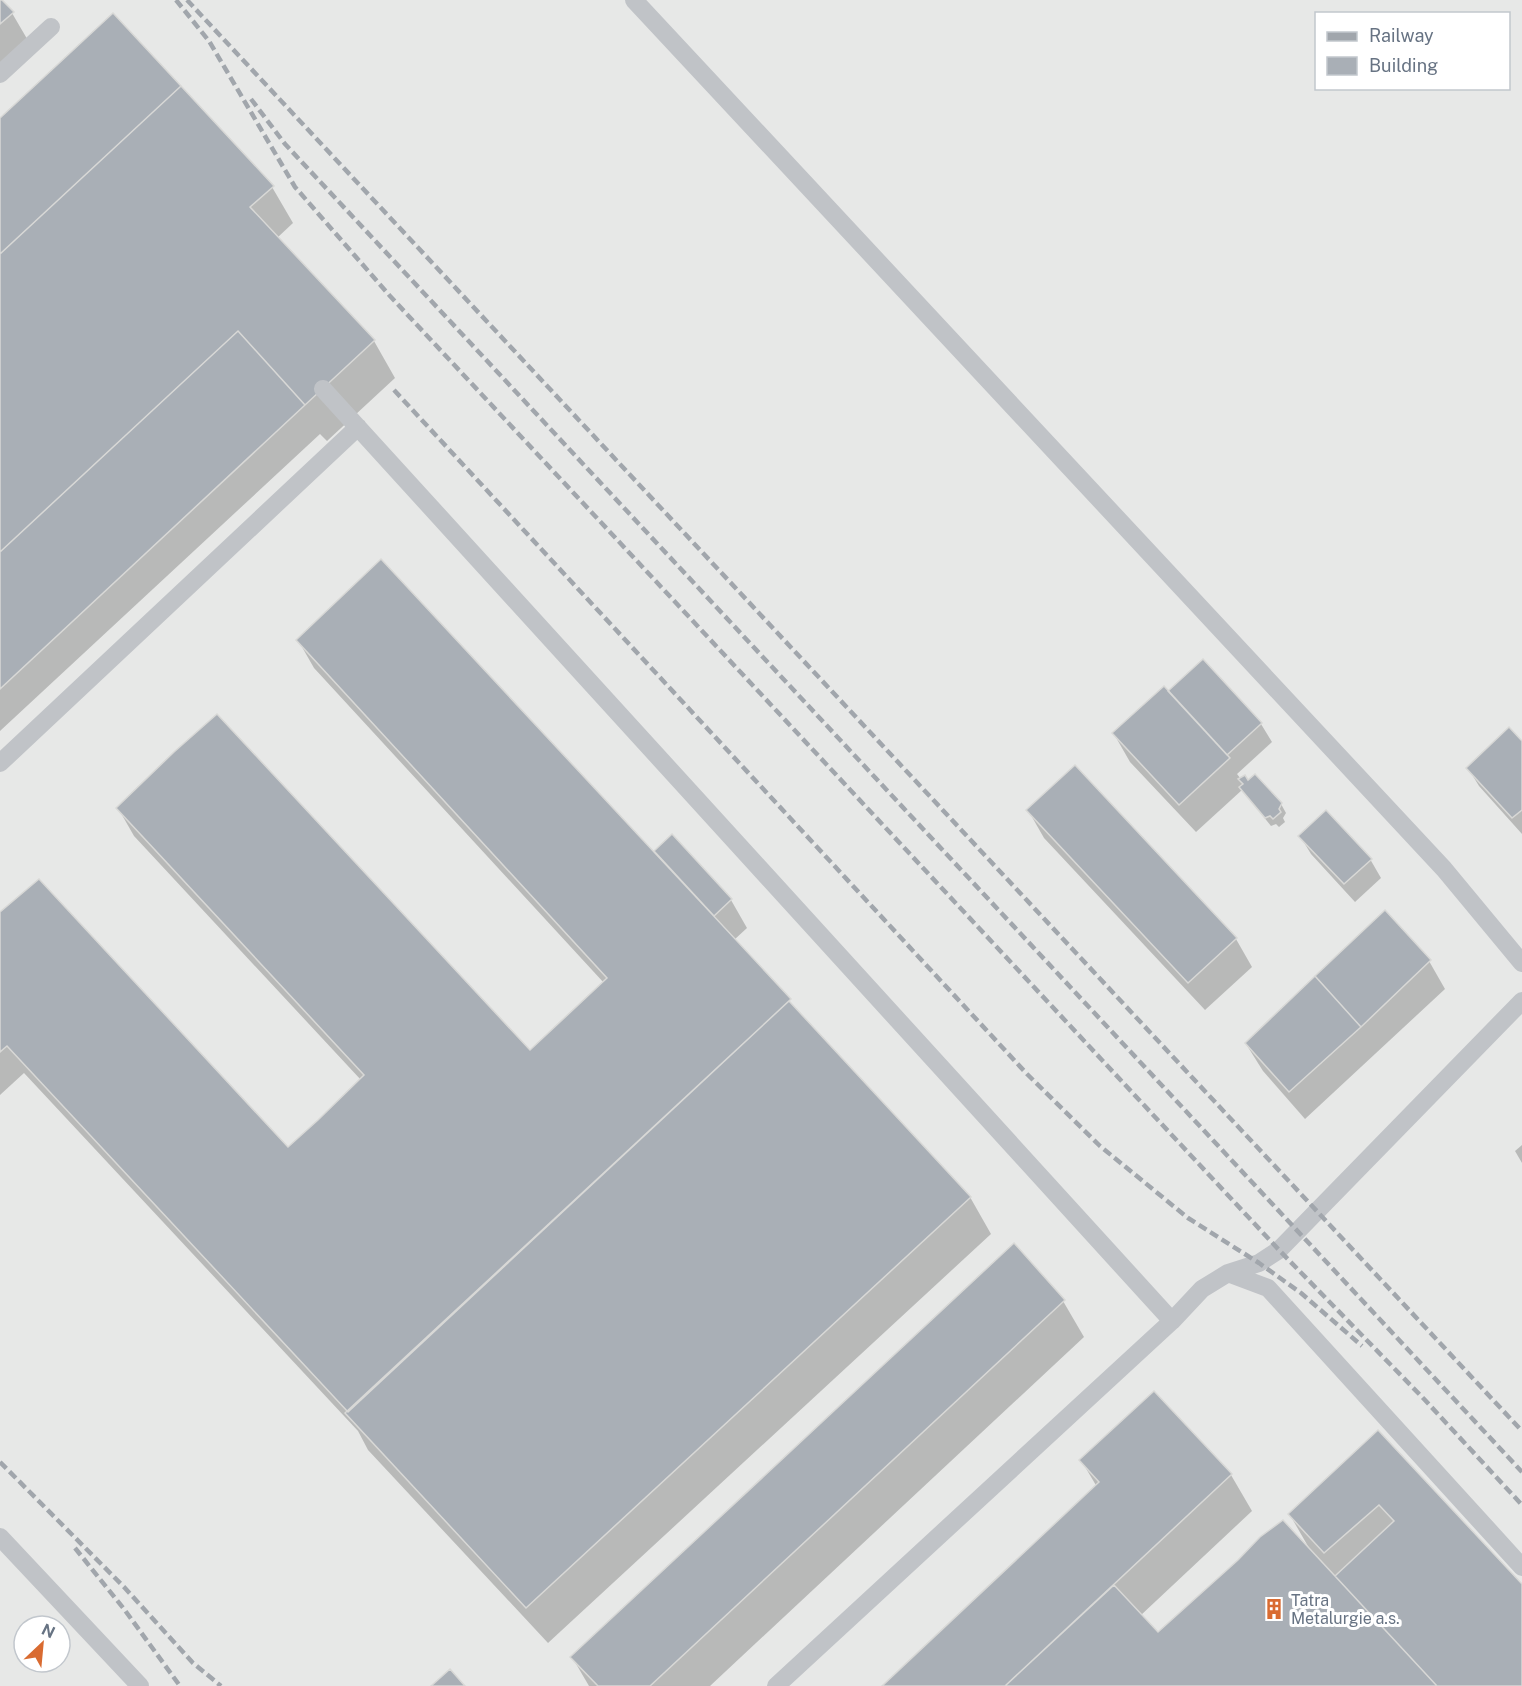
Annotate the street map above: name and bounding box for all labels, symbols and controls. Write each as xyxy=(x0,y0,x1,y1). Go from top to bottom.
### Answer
legend xyxy=(1315,12,1510,90)
text: Railway xyxy=(1369,25,1434,46)
text: Building xyxy=(1369,55,1438,76)
place label: Tatra Metalurgie a.s. xyxy=(1291,1591,1400,1628)
building icon: Tatra Metalurgie a.s. xyxy=(1262,1597,1286,1621)
north arrow xyxy=(12,1614,72,1674)
text: N xyxy=(39,1620,58,1642)

